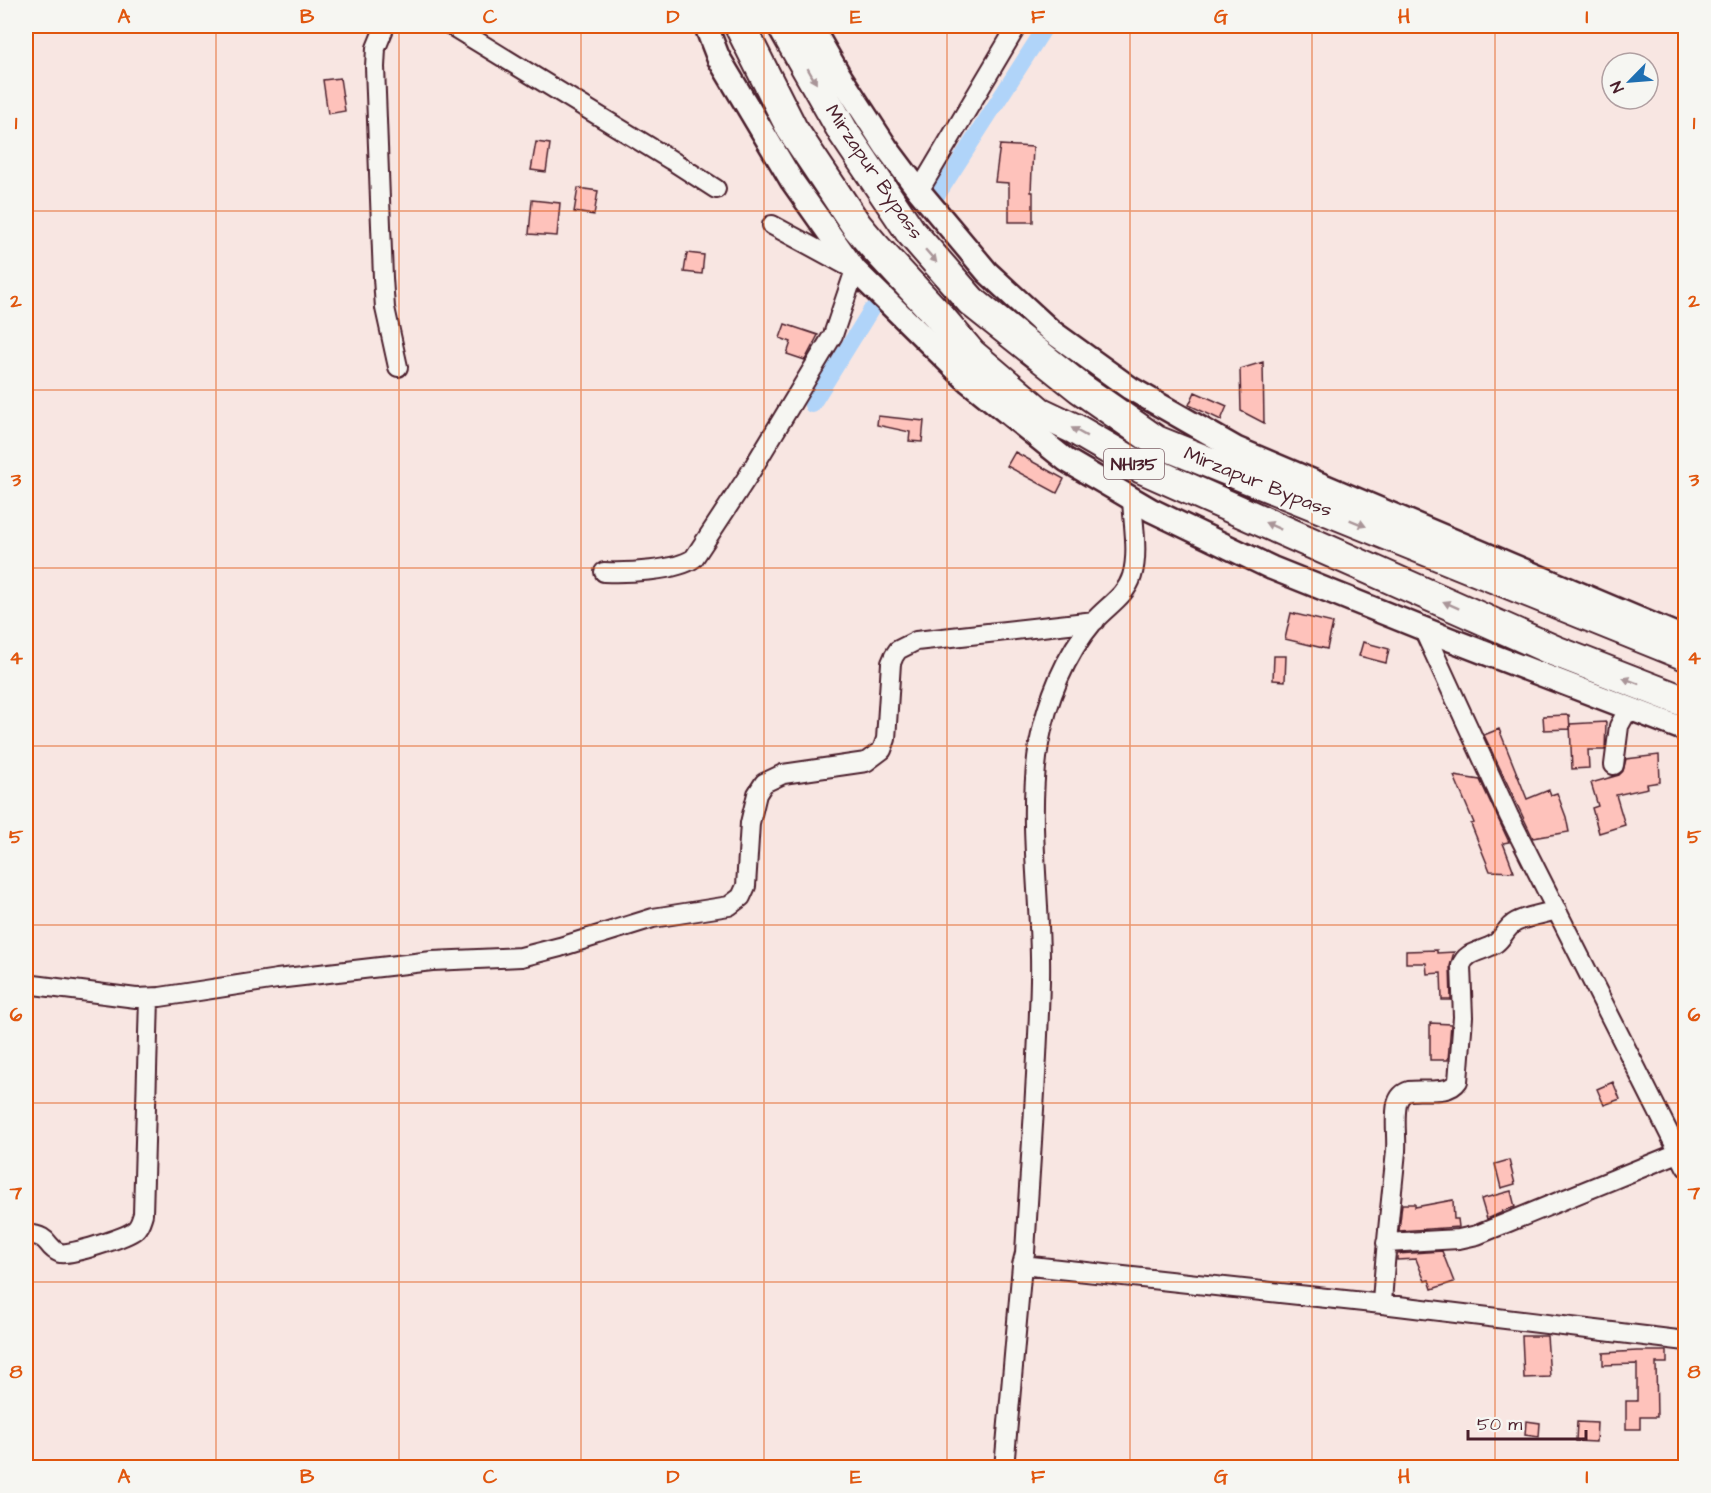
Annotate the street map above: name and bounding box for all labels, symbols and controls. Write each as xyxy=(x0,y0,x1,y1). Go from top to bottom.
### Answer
text: A xyxy=(118,3,131,31)
text: B xyxy=(300,3,315,31)
text: C xyxy=(483,3,498,31)
text: D xyxy=(667,3,680,31)
text: E xyxy=(850,3,862,31)
text: F xyxy=(1031,3,1046,31)
text: G xyxy=(1214,3,1228,31)
text: H xyxy=(1398,3,1410,31)
text: I xyxy=(1585,3,1589,31)
north arrow xyxy=(1600,51,1660,111)
one-way arrow xyxy=(807,68,817,85)
text: N xyxy=(1605,78,1629,96)
street label: Mirzapur Bypass xyxy=(817,99,930,246)
text: 1 xyxy=(15,109,18,137)
text: 1 xyxy=(1693,109,1696,137)
one-way arrow xyxy=(924,248,937,263)
text: 2 xyxy=(9,287,22,315)
text: 2 xyxy=(1687,287,1700,315)
one-way arrow xyxy=(1070,427,1087,437)
street label: Mirzapur Bypass xyxy=(1179,439,1336,525)
road number: NH135 xyxy=(1104,449,1164,479)
text: 3 xyxy=(10,466,22,494)
text: 3 xyxy=(1688,466,1700,494)
one-way arrow xyxy=(1349,518,1367,528)
one-way arrow xyxy=(1264,521,1282,531)
one-way arrow xyxy=(1443,601,1460,610)
text: 4 xyxy=(9,644,23,672)
text: 4 xyxy=(1687,644,1701,672)
one-way arrow xyxy=(1622,676,1640,685)
text: 5 xyxy=(9,823,24,851)
text: 5 xyxy=(1687,823,1702,851)
text: 6 xyxy=(10,1001,23,1029)
text: 6 xyxy=(1688,1001,1701,1029)
text: 7 xyxy=(9,1179,23,1207)
text: 7 xyxy=(1687,1179,1701,1207)
text: 8 xyxy=(10,1358,23,1386)
text: 8 xyxy=(1688,1358,1701,1386)
scale bar xyxy=(1468,1403,1586,1441)
text: 50 m xyxy=(1477,1412,1522,1437)
text: A xyxy=(118,1463,131,1491)
text: B xyxy=(300,1463,315,1491)
text: C xyxy=(483,1463,498,1491)
text: D xyxy=(667,1463,680,1491)
text: E xyxy=(850,1463,862,1491)
text: F xyxy=(1031,1463,1046,1491)
text: G xyxy=(1214,1463,1228,1491)
text: H xyxy=(1398,1463,1410,1491)
text: I xyxy=(1585,1463,1589,1491)

